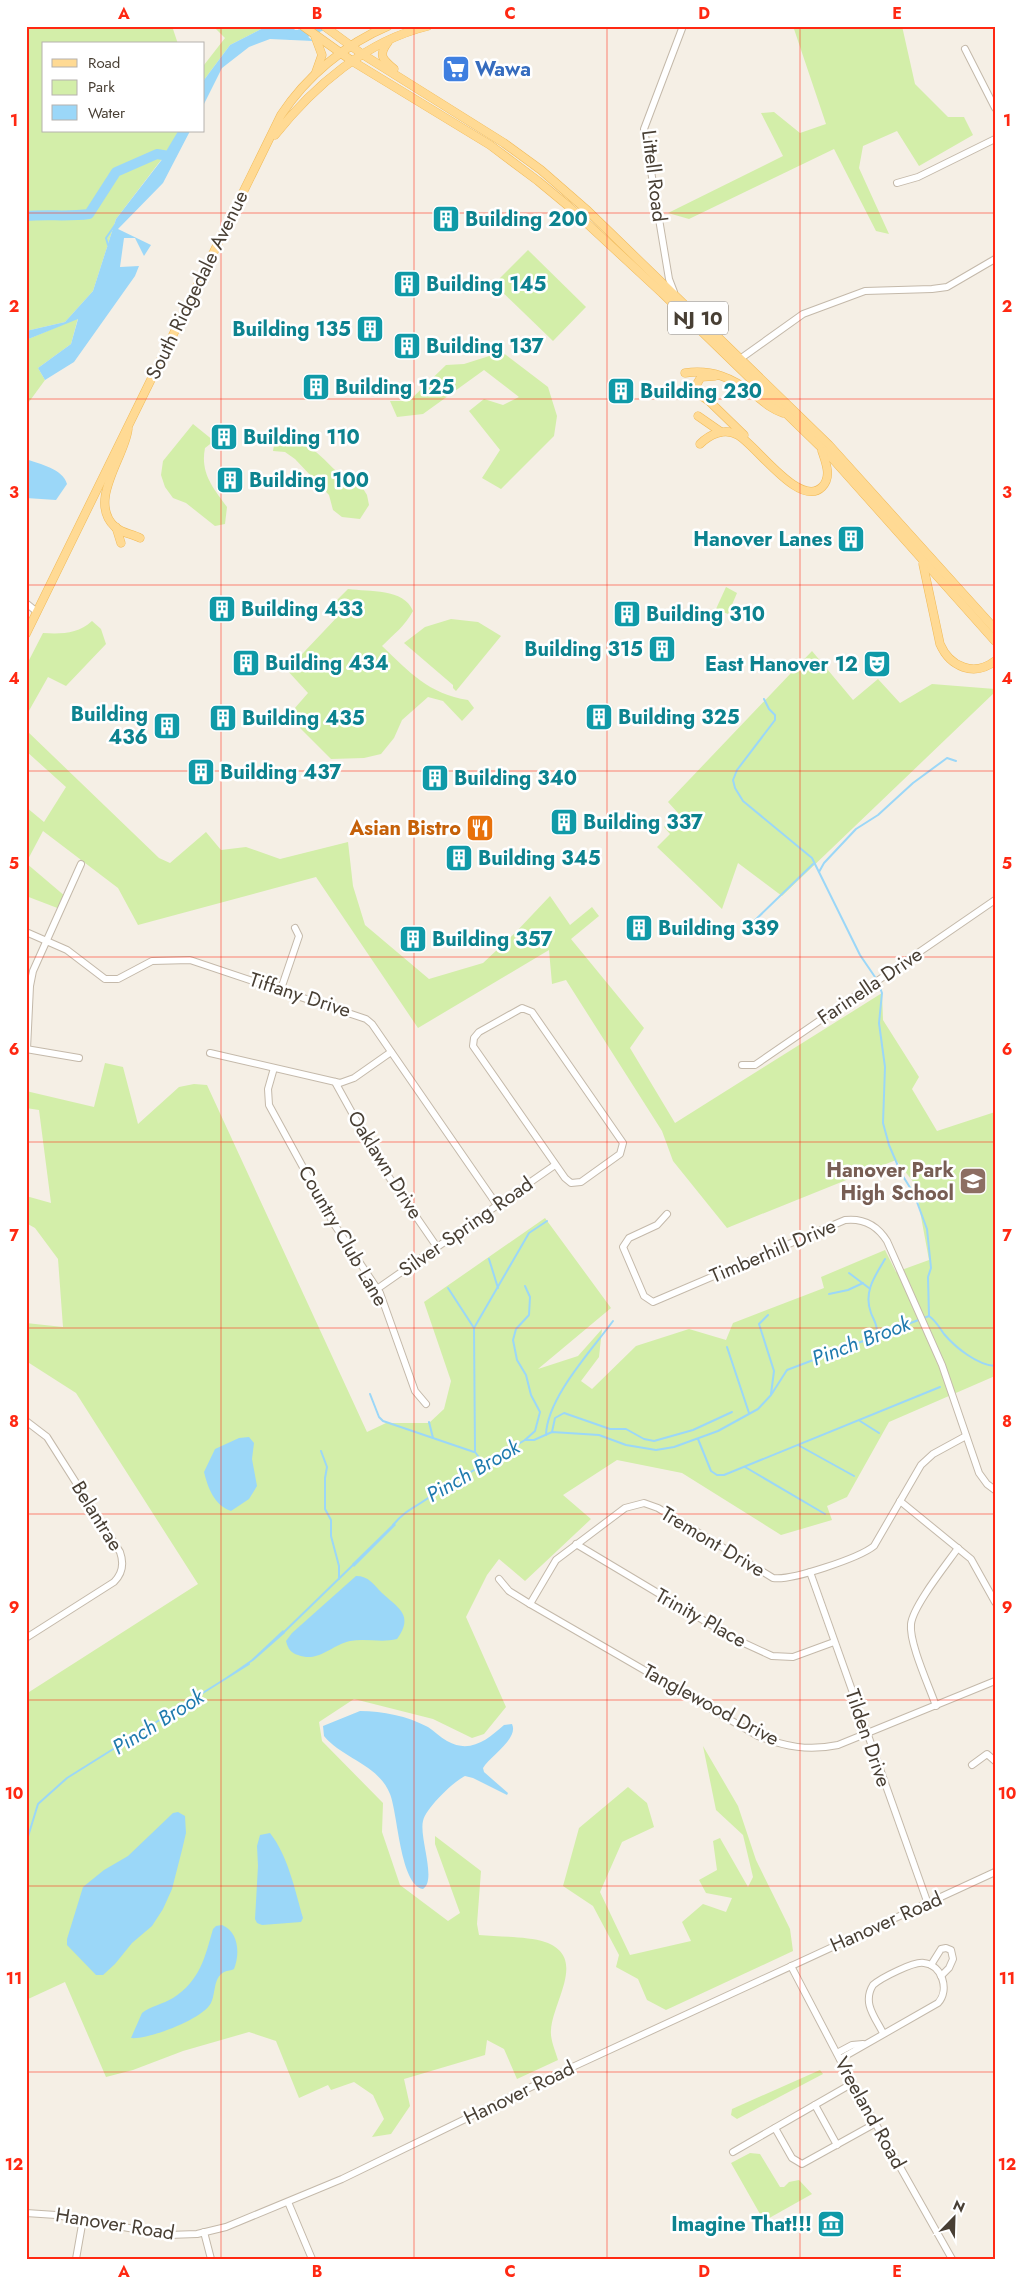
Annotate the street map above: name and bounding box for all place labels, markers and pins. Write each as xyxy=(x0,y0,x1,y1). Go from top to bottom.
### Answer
supermarket icon: Wawa xyxy=(441,54,471,84)
place label: Wawa xyxy=(475,55,531,84)
building icon: Building 200 xyxy=(431,204,461,234)
place label: Building 200 xyxy=(465,205,588,234)
building icon: Building 145 xyxy=(392,269,422,299)
place label: Building 145 xyxy=(426,270,546,299)
building icon: Building 135 xyxy=(355,314,385,344)
place label: Building 135 xyxy=(232,315,351,344)
building icon: Building 137 xyxy=(392,331,422,361)
place label: Building 137 xyxy=(426,332,545,361)
building icon: Building 125 xyxy=(301,372,331,402)
place label: Building 125 xyxy=(335,373,455,402)
building icon: Building 230 xyxy=(606,376,636,406)
place label: Building 230 xyxy=(640,377,762,406)
building icon: Building 110 xyxy=(209,422,239,452)
place label: Building 110 xyxy=(243,423,360,452)
building icon: Building 100 xyxy=(215,465,245,495)
place label: Building 100 xyxy=(249,466,369,495)
building icon: Hanover Lanes xyxy=(836,524,866,554)
place label: Hanover Lanes xyxy=(693,525,832,554)
building icon: Building 433 xyxy=(207,594,237,624)
place label: Building 433 xyxy=(241,595,363,624)
building icon: Building 310 xyxy=(612,599,642,629)
place label: Building 310 xyxy=(646,600,765,629)
building icon: Building 315 xyxy=(647,634,677,664)
place label: Building 315 xyxy=(524,635,643,664)
building icon: Building 434 xyxy=(231,648,261,678)
place label: Building 434 xyxy=(265,649,389,678)
theatre icon: East Hanover 12 xyxy=(862,649,892,679)
place label: East Hanover 12 xyxy=(705,650,858,679)
place label: Building 436 xyxy=(71,700,148,752)
building icon: Building 325 xyxy=(584,702,614,732)
building icon: Building 435 xyxy=(208,703,238,733)
place label: Building 325 xyxy=(618,703,740,732)
place label: Building 435 xyxy=(242,704,365,733)
building icon: Building 436 xyxy=(152,711,182,741)
building icon: Building 437 xyxy=(186,757,216,787)
place label: Building 437 xyxy=(220,758,342,787)
building icon: Building 340 xyxy=(420,763,450,793)
place label: Building 340 xyxy=(454,764,577,793)
building icon: Building 337 xyxy=(549,807,579,837)
place label: Building 337 xyxy=(583,808,704,837)
restaurant icon: Asian Bistro xyxy=(465,813,495,843)
place label: Asian Bistro xyxy=(348,814,461,843)
building icon: Building 345 xyxy=(444,843,474,873)
place label: Building 345 xyxy=(478,844,601,873)
building icon: Building 339 xyxy=(624,913,654,943)
place label: Building 339 xyxy=(658,914,779,943)
building icon: Building 357 xyxy=(398,924,428,954)
place label: Building 357 xyxy=(432,925,554,954)
place label: Hanover Park High School xyxy=(826,1156,954,1208)
school or university icon: Hanover Park High School xyxy=(958,1166,988,1196)
museum icon: Imagine That!!! xyxy=(816,2209,846,2239)
place label: Imagine That!!! xyxy=(671,2210,812,2239)

